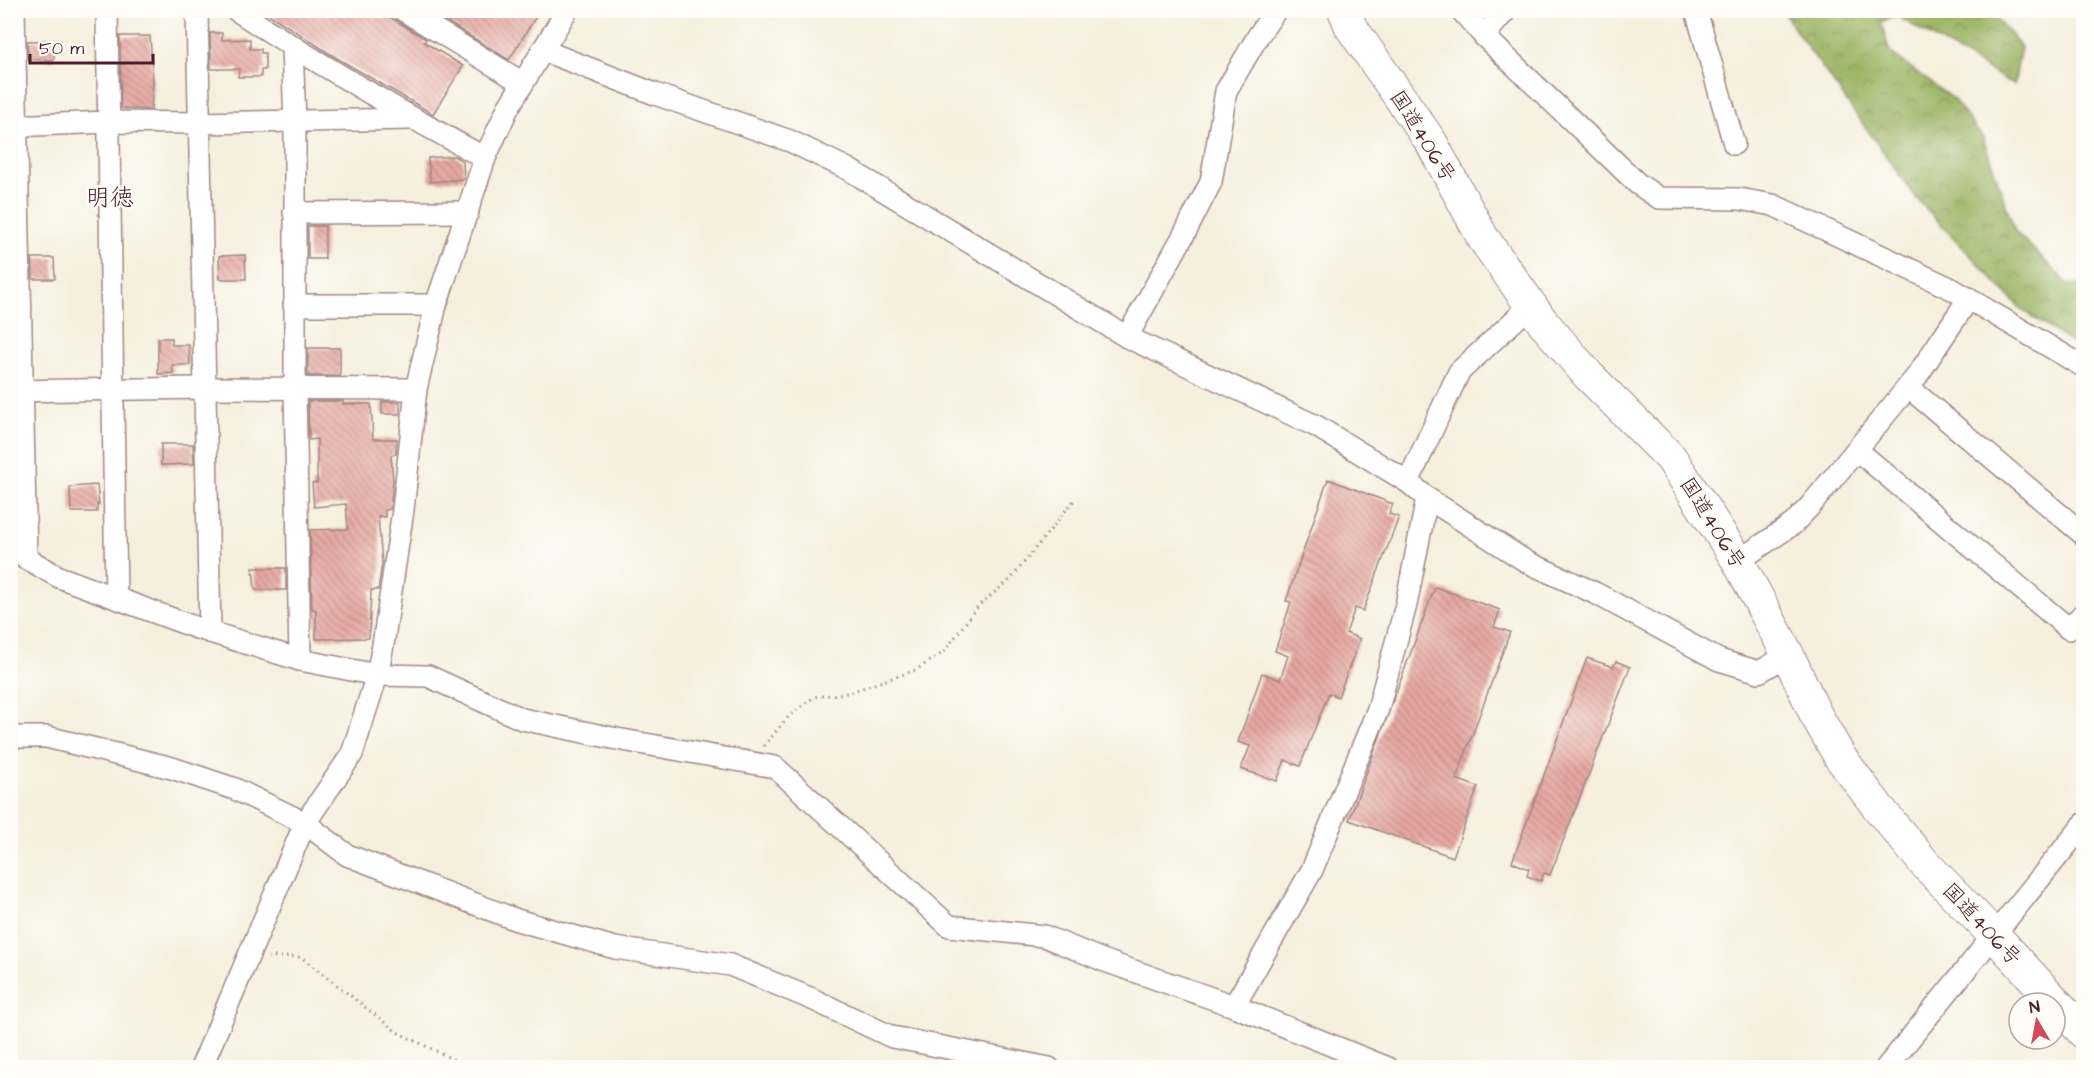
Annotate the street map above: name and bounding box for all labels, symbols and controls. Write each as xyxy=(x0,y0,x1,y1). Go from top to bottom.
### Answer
scale bar xyxy=(30,27,153,65)
text: 50 m xyxy=(39,36,84,61)
street label: 国道406号 xyxy=(1383,85,1462,188)
district label: 明徳 xyxy=(86,181,134,215)
street label: 国道406号 xyxy=(1673,472,1752,575)
street label: 国道406号 xyxy=(1936,877,2028,972)
north arrow xyxy=(2007,991,2067,1051)
text: N xyxy=(2028,996,2041,1019)

